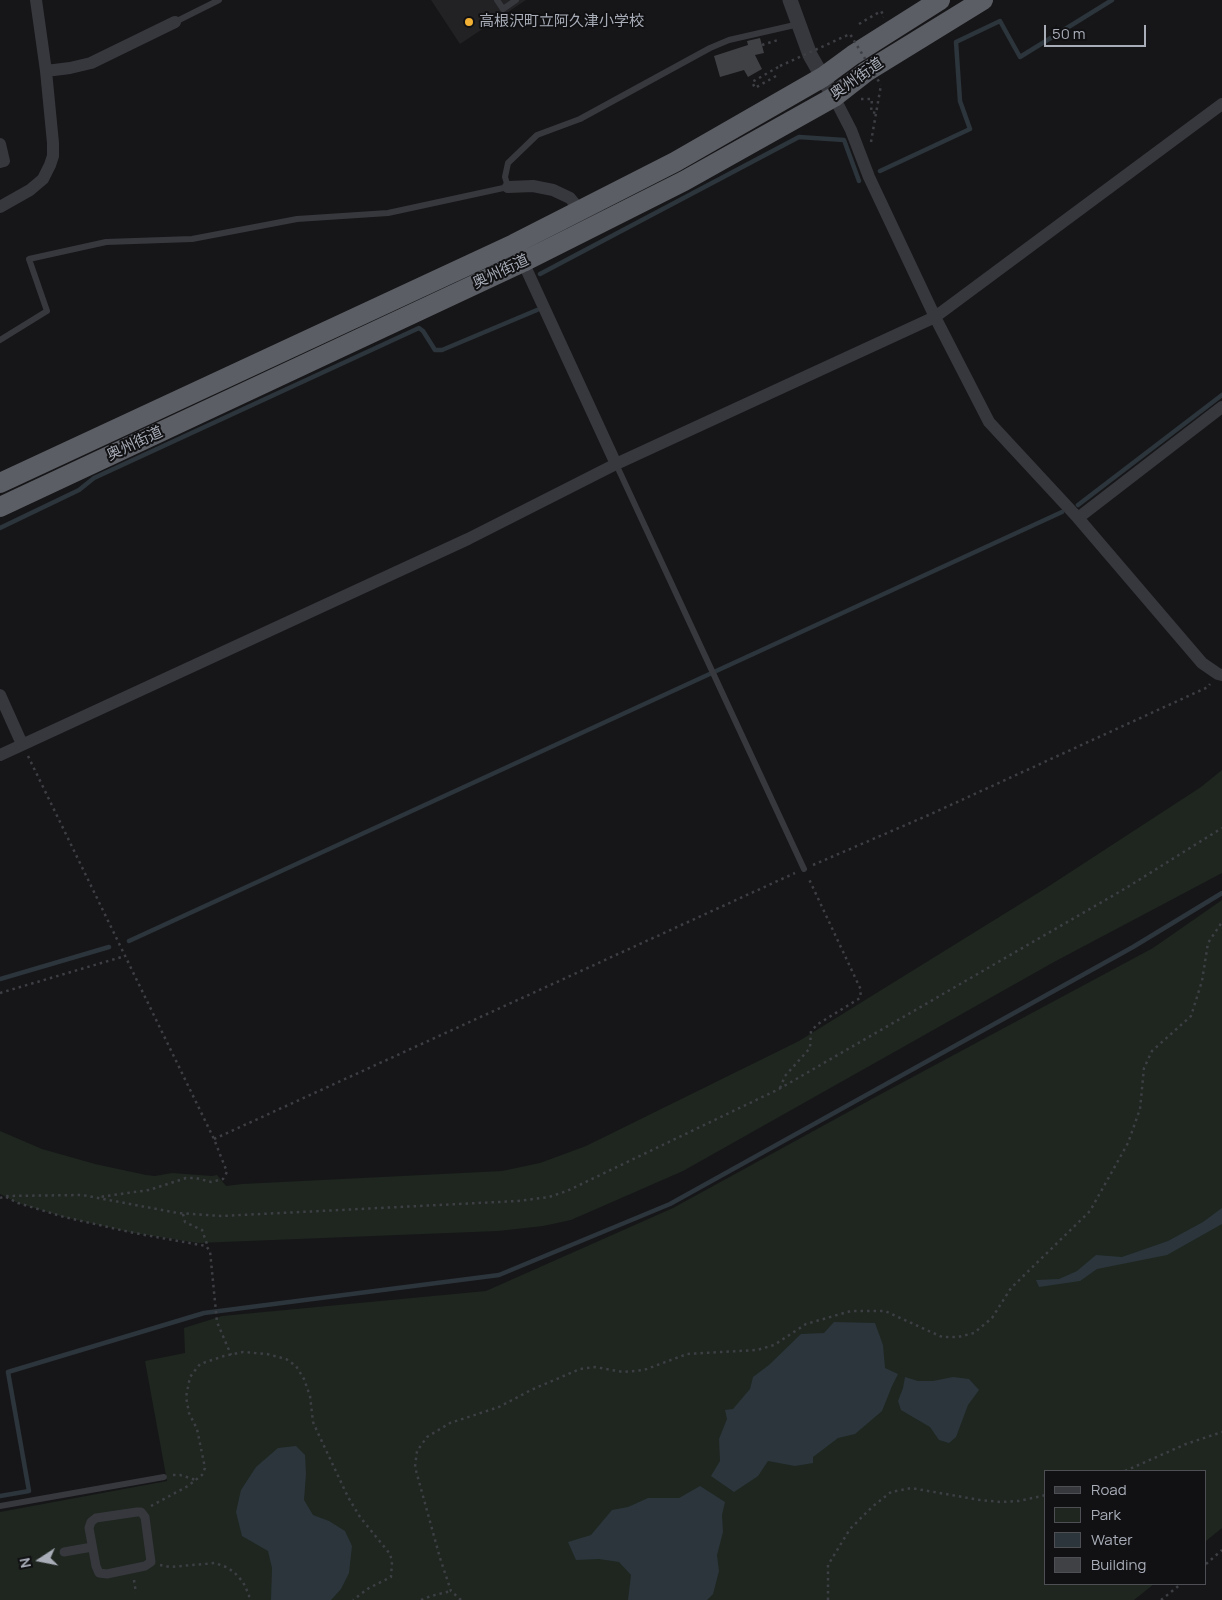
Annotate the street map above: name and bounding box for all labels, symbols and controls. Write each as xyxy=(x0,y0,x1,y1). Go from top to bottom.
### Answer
place label: 高根沢町立阿久津小学校 xyxy=(479,13,644,31)
scale bar xyxy=(1047,15,1150,47)
marker: 高根沢町立阿久津小学校 xyxy=(463,16,475,28)
text: 50 m xyxy=(1052,23,1086,44)
street label: 奥州街道 xyxy=(827,54,887,104)
street label: 奥州街道 xyxy=(470,251,532,293)
street label: 奥州街道 xyxy=(104,423,166,465)
legend xyxy=(1044,1470,1207,1585)
text: Road xyxy=(1091,1479,1127,1500)
text: Park xyxy=(1091,1504,1121,1525)
text: Water xyxy=(1091,1529,1133,1550)
north arrow xyxy=(15,1535,65,1585)
text: Building xyxy=(1091,1554,1146,1575)
text: N xyxy=(14,1556,35,1570)

